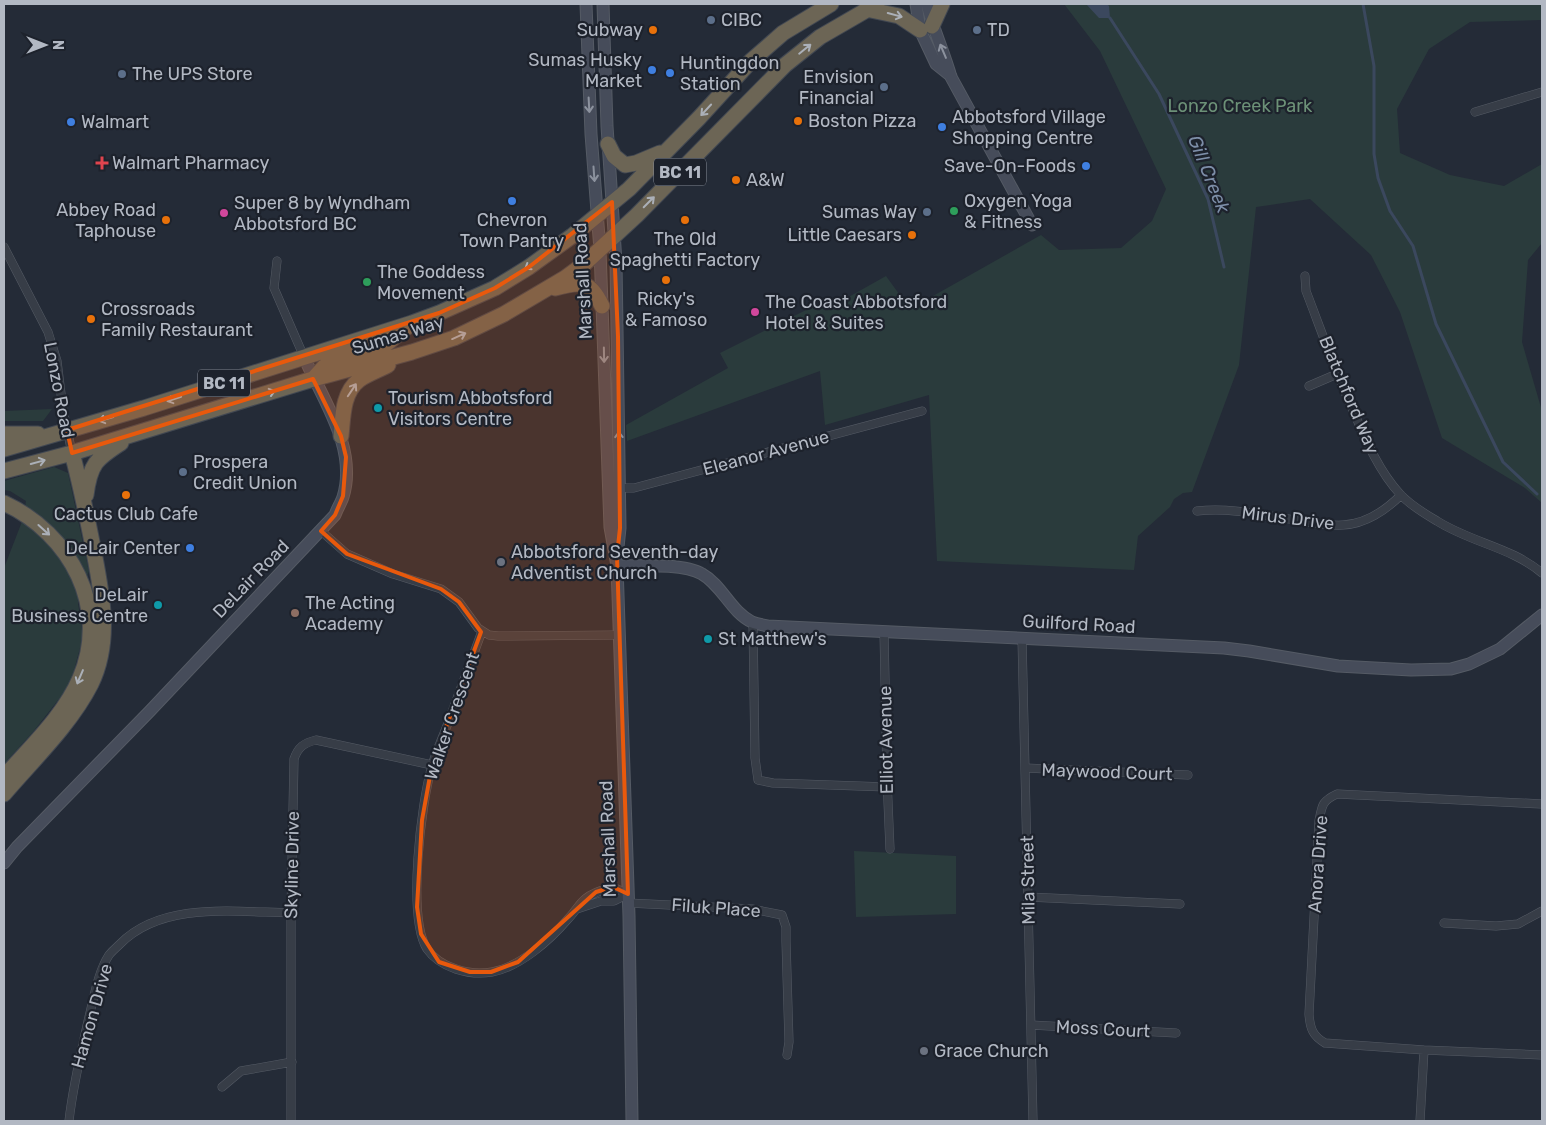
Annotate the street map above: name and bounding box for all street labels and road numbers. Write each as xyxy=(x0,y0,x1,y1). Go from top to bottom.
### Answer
road number: BC 11 xyxy=(654,158,706,186)
street label: Marshall Road xyxy=(569,222,597,340)
street label: Sumas Way xyxy=(349,311,447,359)
street label: Blatchford Way xyxy=(1314,333,1384,457)
street label: Lonzo Road xyxy=(39,340,79,440)
road number: BC 11 xyxy=(198,369,250,396)
street label: Eleanor Avenue xyxy=(700,426,832,480)
street label: Mirus Drive xyxy=(1240,501,1336,535)
street label: DeLair Road xyxy=(208,535,294,623)
street label: Guilford Road xyxy=(1022,610,1136,638)
street label: Walker Crescent xyxy=(420,649,484,783)
street label: Elliot Avenue xyxy=(874,686,898,794)
street label: Maywood Court xyxy=(1041,759,1173,785)
street label: Marshall Road xyxy=(595,780,621,898)
street label: Skyline Drive xyxy=(280,811,304,919)
street label: Anora Drive xyxy=(1304,815,1332,913)
street label: Mila Street xyxy=(1016,835,1040,925)
street label: Filuk Place xyxy=(671,894,761,922)
street label: Hamon Drive xyxy=(67,961,117,1071)
street label: Moss Court xyxy=(1055,1016,1151,1042)

